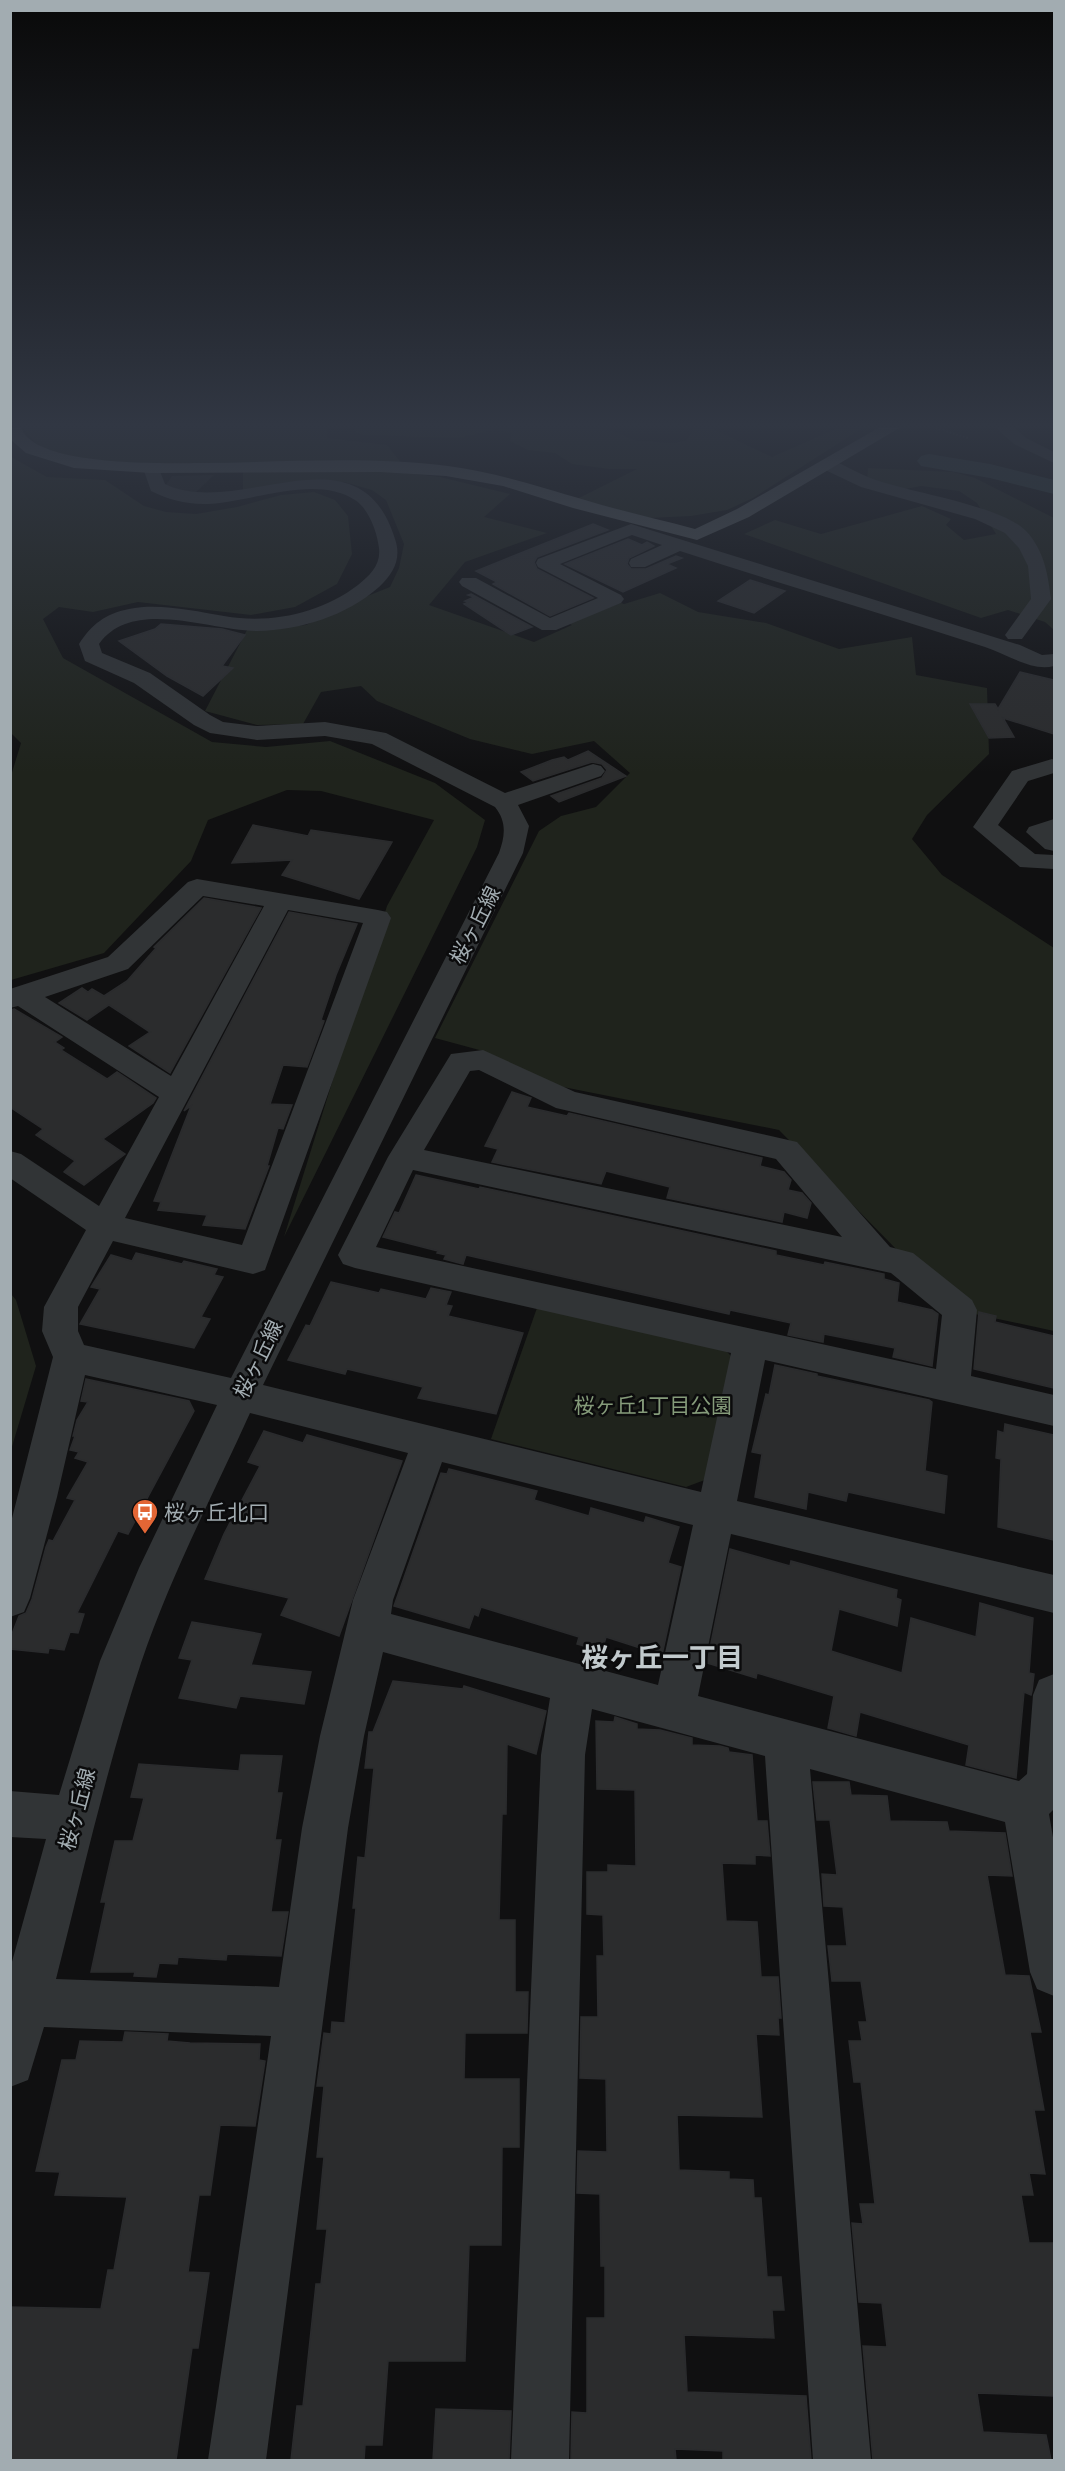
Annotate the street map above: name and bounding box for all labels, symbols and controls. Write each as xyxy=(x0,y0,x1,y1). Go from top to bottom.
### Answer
street label: 桜ヶ丘線 xyxy=(446,882,504,968)
street label: 桜ヶ丘線 xyxy=(229,1316,287,1402)
park label: 桜ヶ丘1丁目公園 xyxy=(574,1394,732,1417)
bus stop icon: 桜ヶ丘北口 xyxy=(130,1497,160,1535)
place label: 桜ヶ丘北口 xyxy=(164,1501,269,1524)
district label: 桜ヶ丘一丁目 xyxy=(581,1643,743,1673)
street label: 桜ヶ丘線 xyxy=(55,1765,99,1853)

